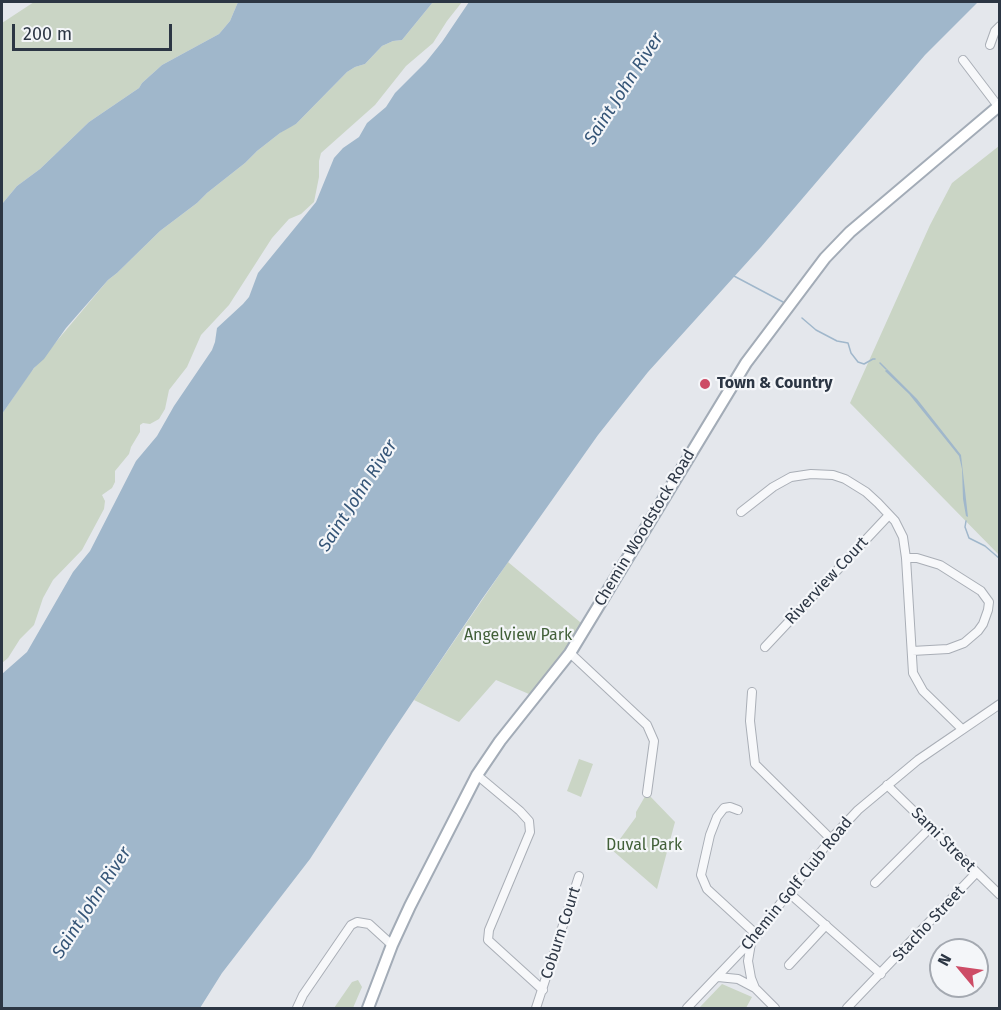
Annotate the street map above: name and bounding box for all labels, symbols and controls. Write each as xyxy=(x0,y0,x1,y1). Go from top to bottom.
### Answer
scale bar xyxy=(15,12,176,50)
text: 200 m xyxy=(23,23,72,45)
water label: Saint John River xyxy=(580,29,668,149)
place label: Town & Country xyxy=(717,374,833,394)
marker: Town & Country xyxy=(698,377,712,391)
water label: Saint John River xyxy=(314,436,402,556)
street label: Chemin Woodstock Road xyxy=(591,446,699,610)
street label: Riverview Court xyxy=(781,533,873,629)
park label: Angelview Park xyxy=(464,626,572,646)
street label: Sami Street xyxy=(907,804,979,876)
street label: Chemin Golf Club Road xyxy=(737,813,857,955)
park label: Duval Park xyxy=(606,836,682,856)
water label: Saint John River xyxy=(48,843,136,963)
street label: Stacho Street xyxy=(889,882,969,966)
street label: Coburn Court xyxy=(537,884,585,982)
north arrow xyxy=(929,938,989,998)
text: N xyxy=(934,951,955,969)

